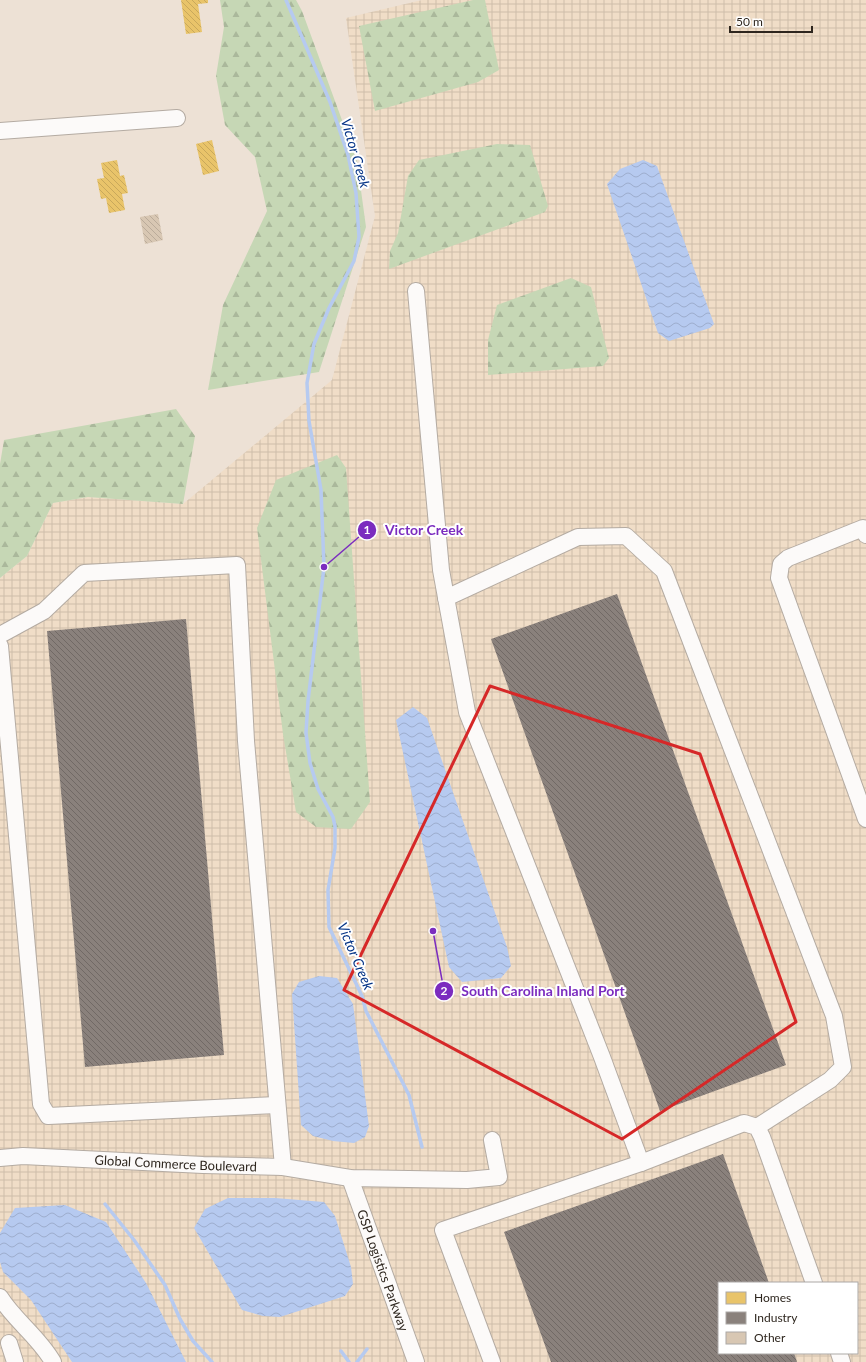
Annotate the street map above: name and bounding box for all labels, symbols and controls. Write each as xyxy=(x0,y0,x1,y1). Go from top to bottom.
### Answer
scale bar xyxy=(730,8,812,34)
text: 50 m xyxy=(736,14,763,29)
water label: Victor Creek xyxy=(338,116,374,190)
callout: Victor Creek xyxy=(357,517,471,543)
text: Victor Creek xyxy=(384,521,464,538)
text: 1 xyxy=(364,522,371,537)
water label: Victor Creek xyxy=(334,920,378,993)
callout: South Carolina Inland Port xyxy=(434,978,633,1004)
text: South Carolina Inland Port xyxy=(461,982,626,999)
text: 2 xyxy=(441,983,448,998)
street label: Global Commerce Boulevard xyxy=(94,1152,257,1174)
street label: GSP Logistics Parkway xyxy=(354,1207,412,1334)
legend xyxy=(718,1282,858,1354)
text: Homes xyxy=(754,1290,791,1305)
text: Industry xyxy=(754,1310,798,1325)
text: Other xyxy=(754,1330,786,1345)

